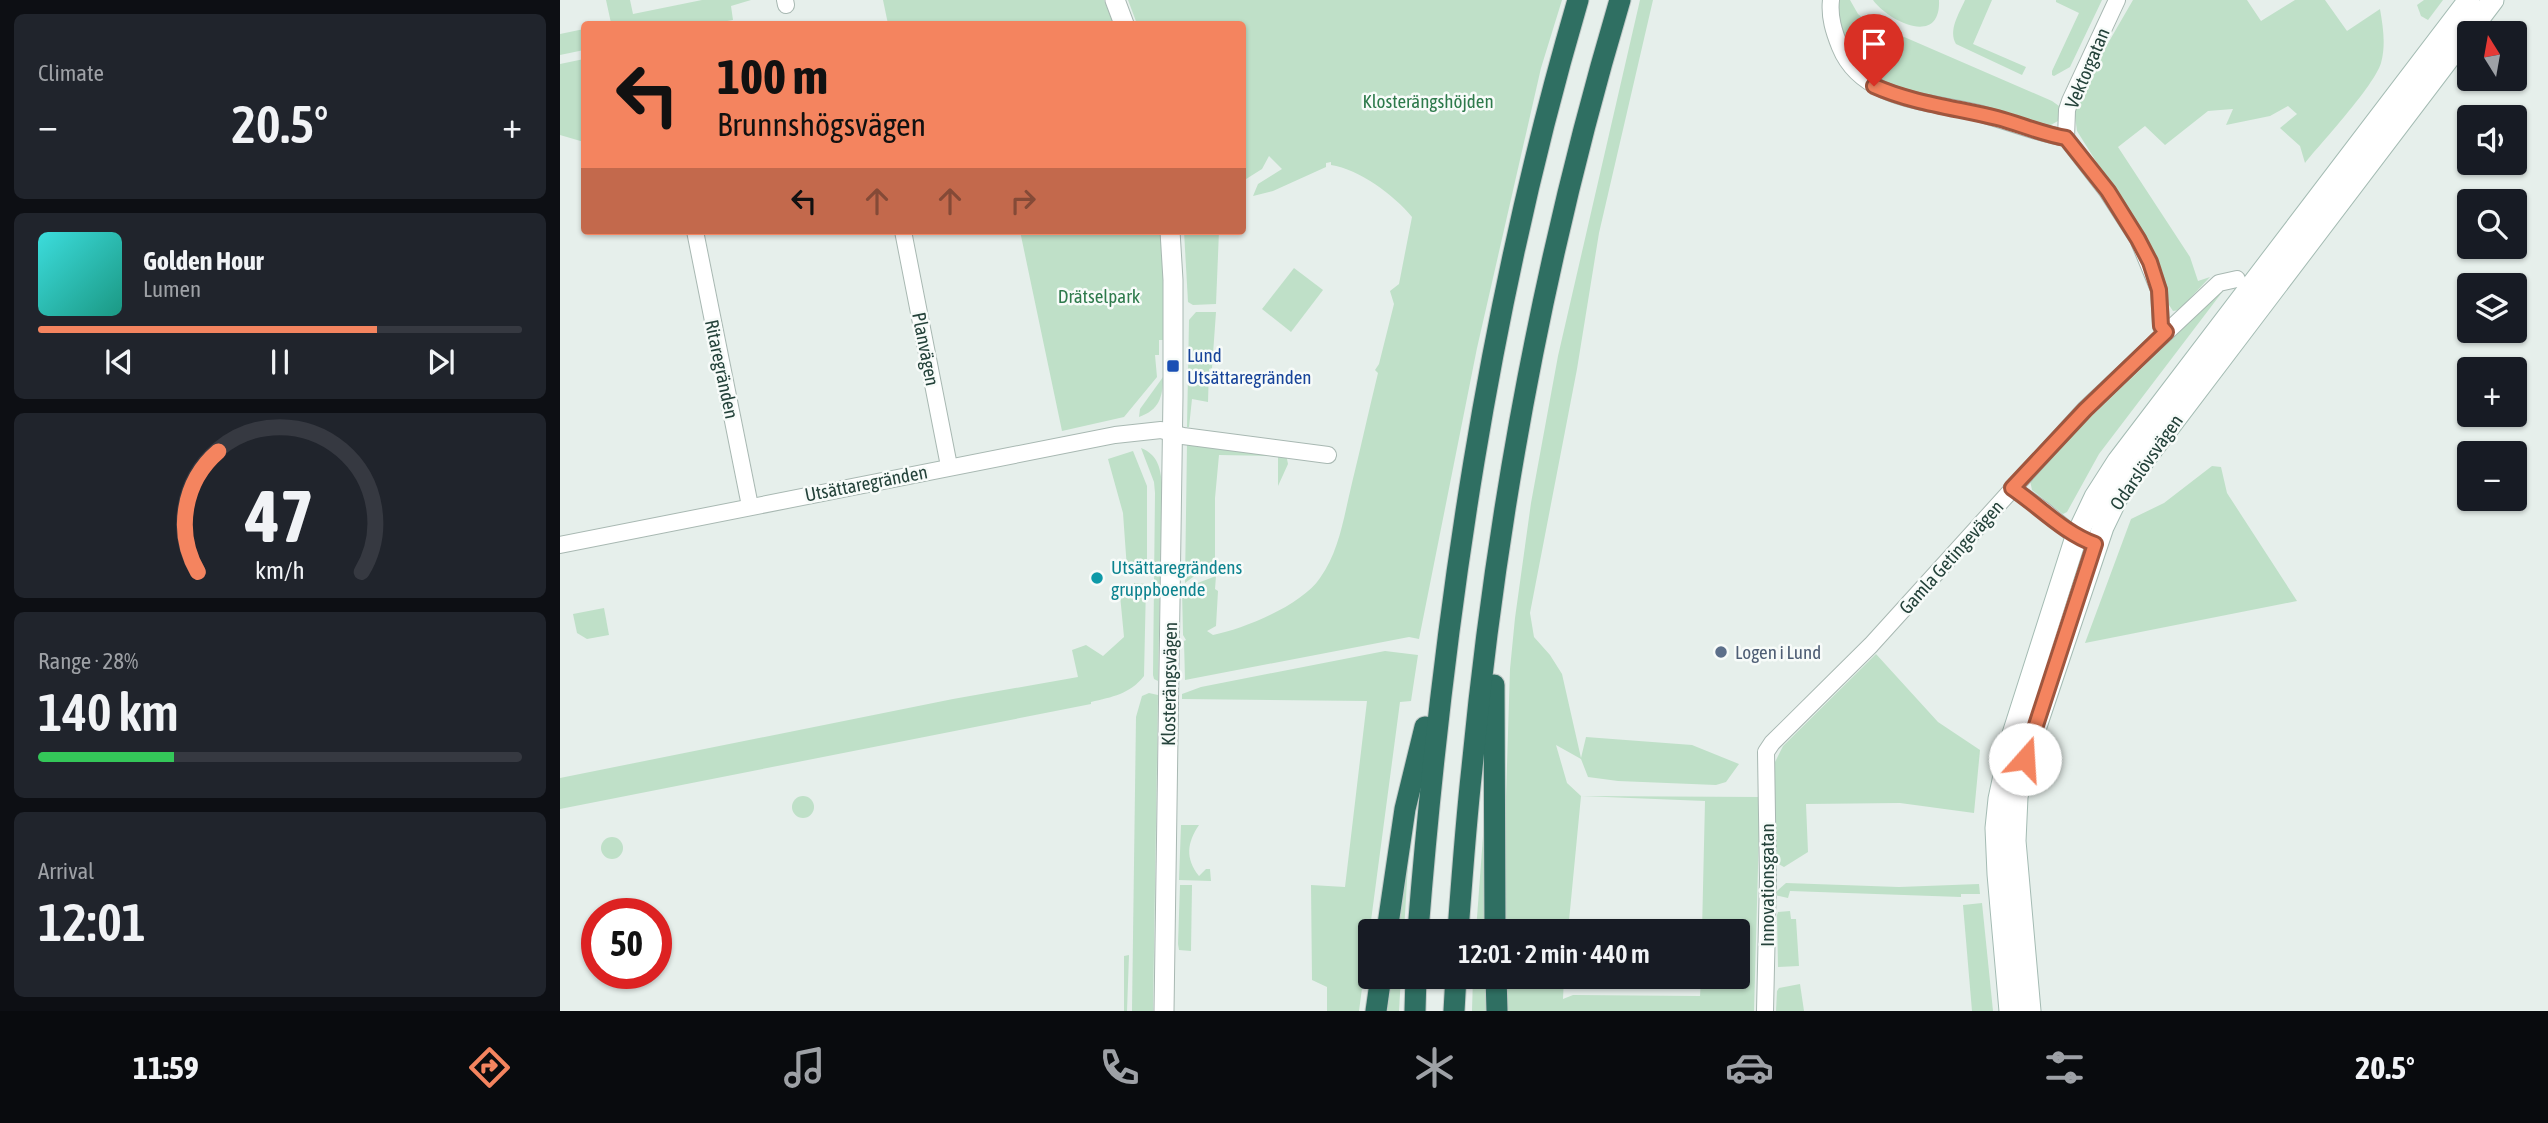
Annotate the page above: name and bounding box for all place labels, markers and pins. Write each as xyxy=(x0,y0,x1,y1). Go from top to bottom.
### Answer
pin xyxy=(1844,14,1904,86)
place label: Lund Utsättaregränden xyxy=(1187,344,1312,388)
marker: Lund Utsättaregränden xyxy=(1165,358,1181,374)
place label: Utsättaregrändens gruppboende xyxy=(1111,556,1243,600)
marker: Utsättaregrändens gruppboende xyxy=(1089,570,1105,586)
place label: Logen i Lund xyxy=(1735,641,1821,663)
marker: Logen i Lund xyxy=(1713,644,1729,660)

